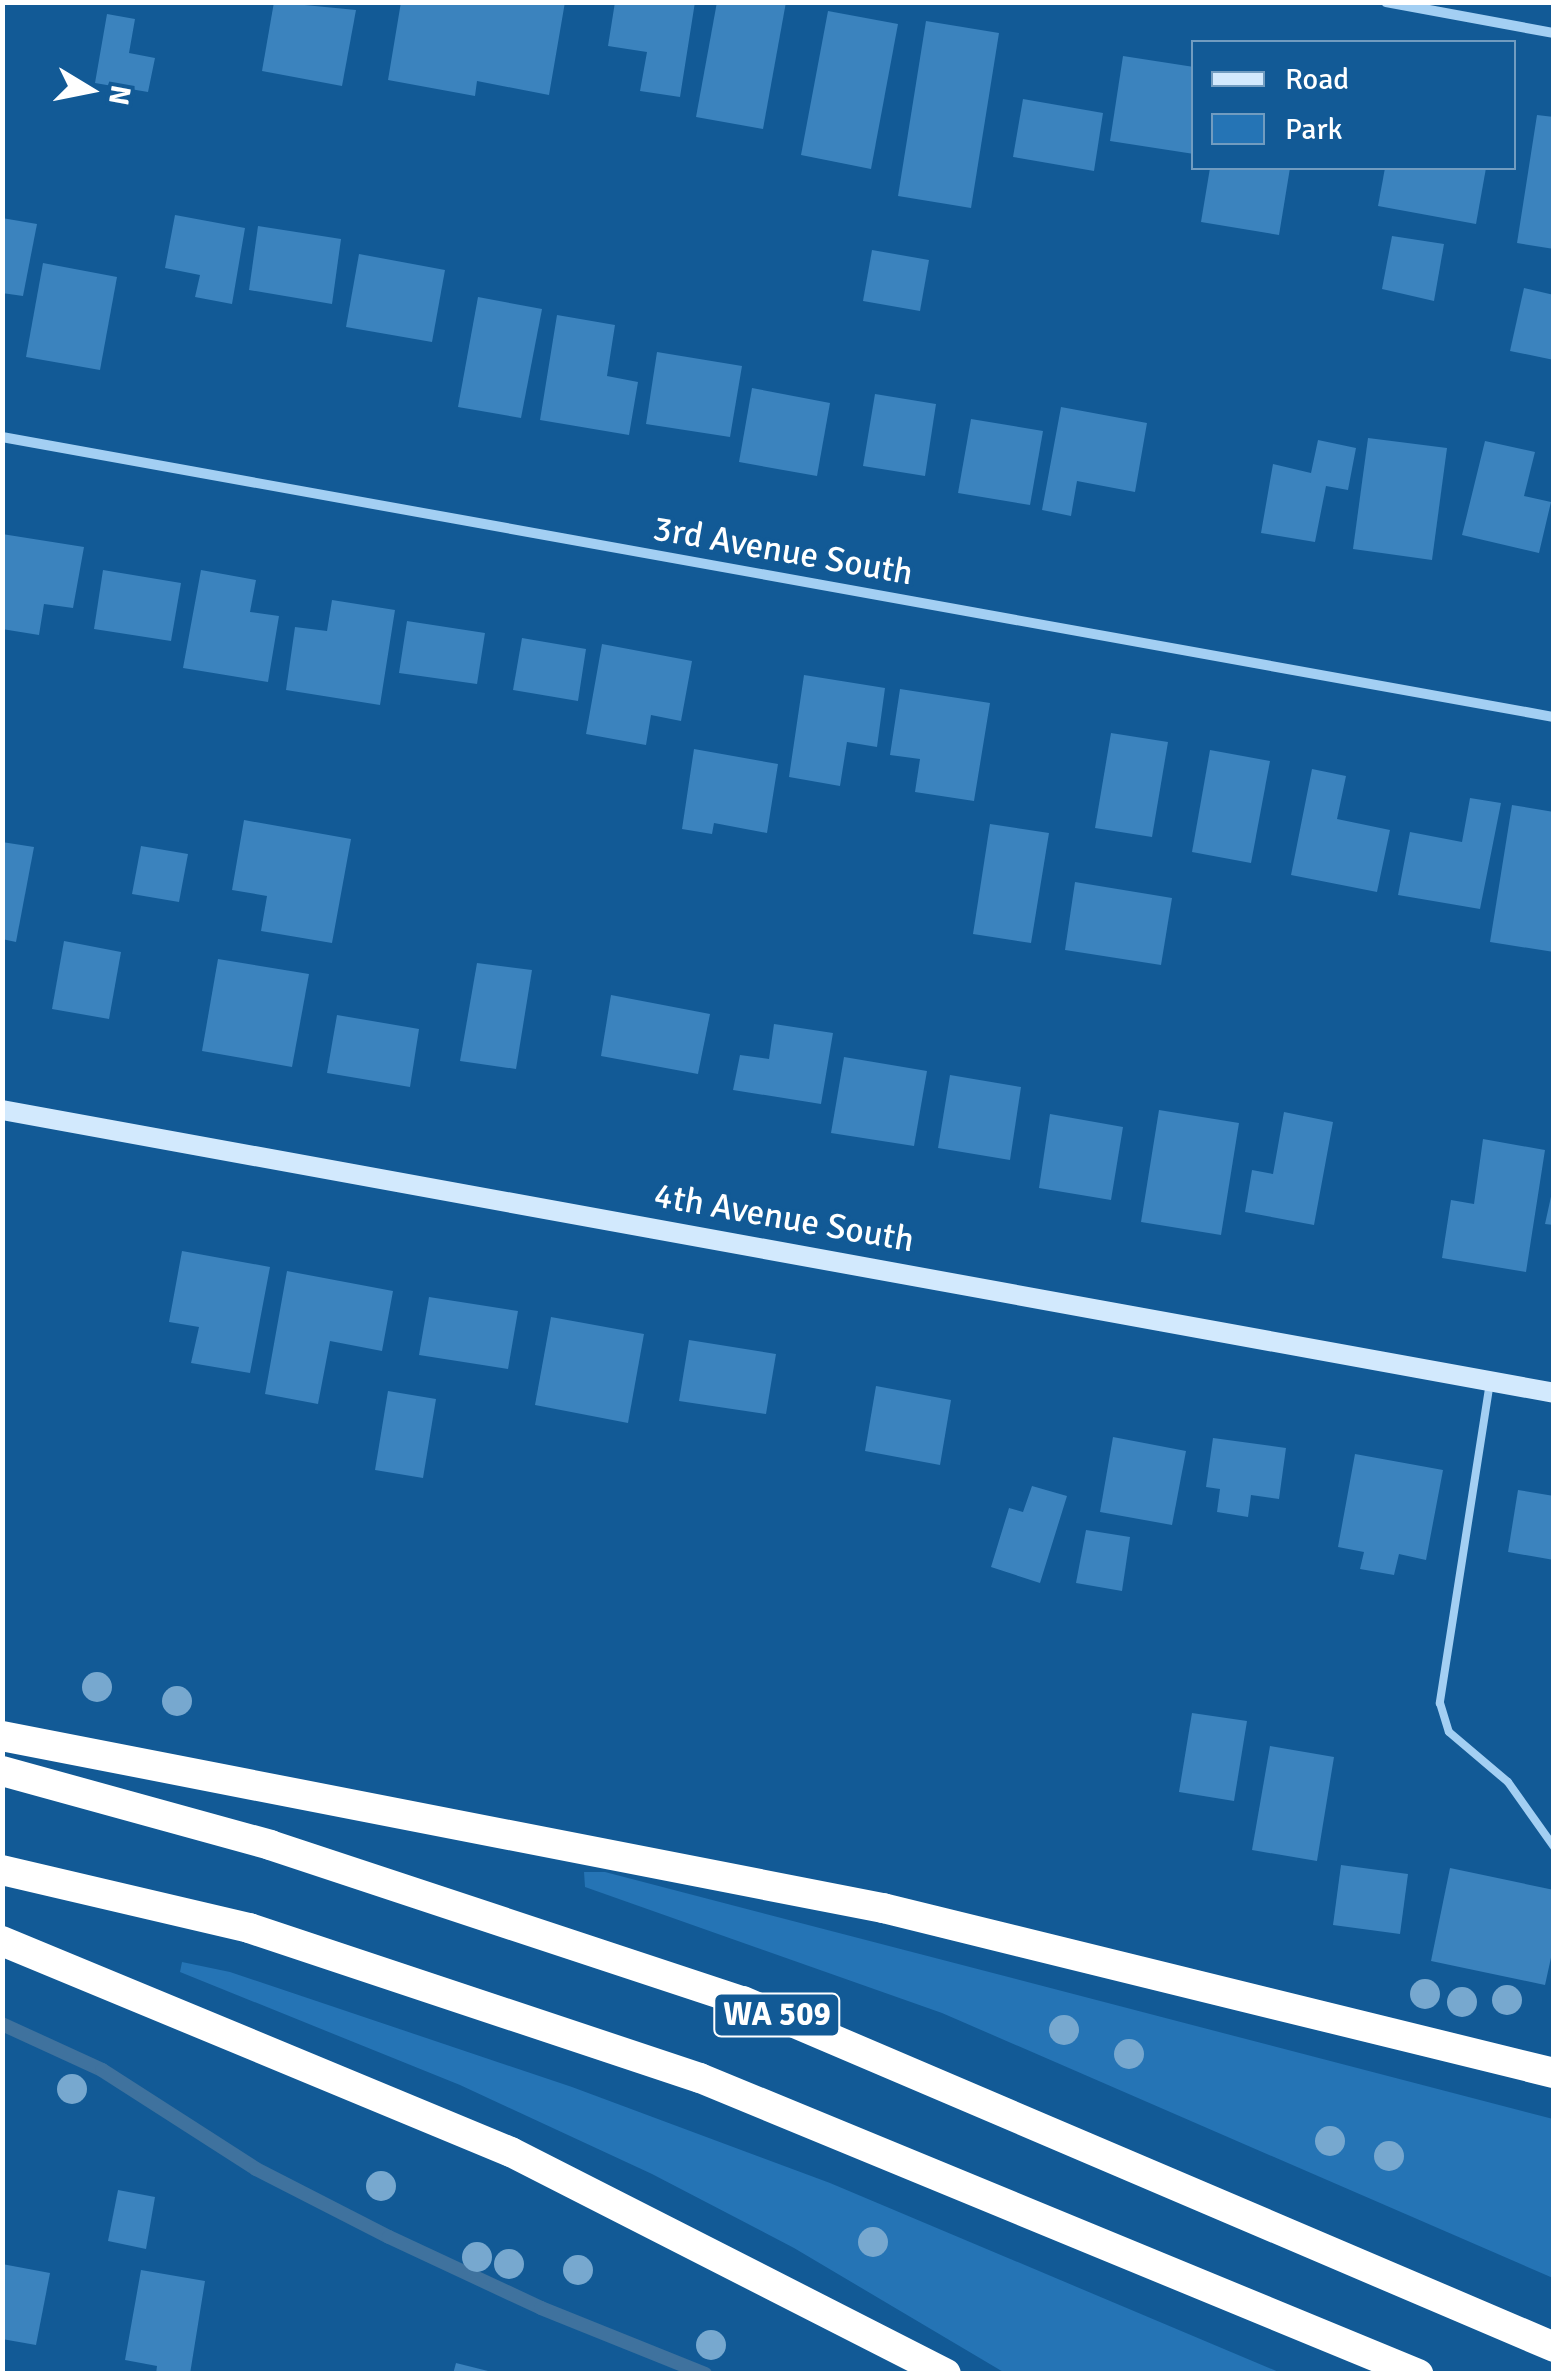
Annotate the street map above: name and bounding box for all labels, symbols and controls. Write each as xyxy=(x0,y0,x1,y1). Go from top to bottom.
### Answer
north arrow xyxy=(40,40,140,140)
legend xyxy=(1191,40,1516,170)
text: Road xyxy=(1285,61,1349,98)
text: N xyxy=(101,83,138,108)
text: Park xyxy=(1285,111,1343,148)
street label: 3rd Avenue South xyxy=(650,507,916,595)
street label: 4th Avenue South xyxy=(651,1174,917,1262)
road number: WA 509 xyxy=(712,1988,842,2042)

